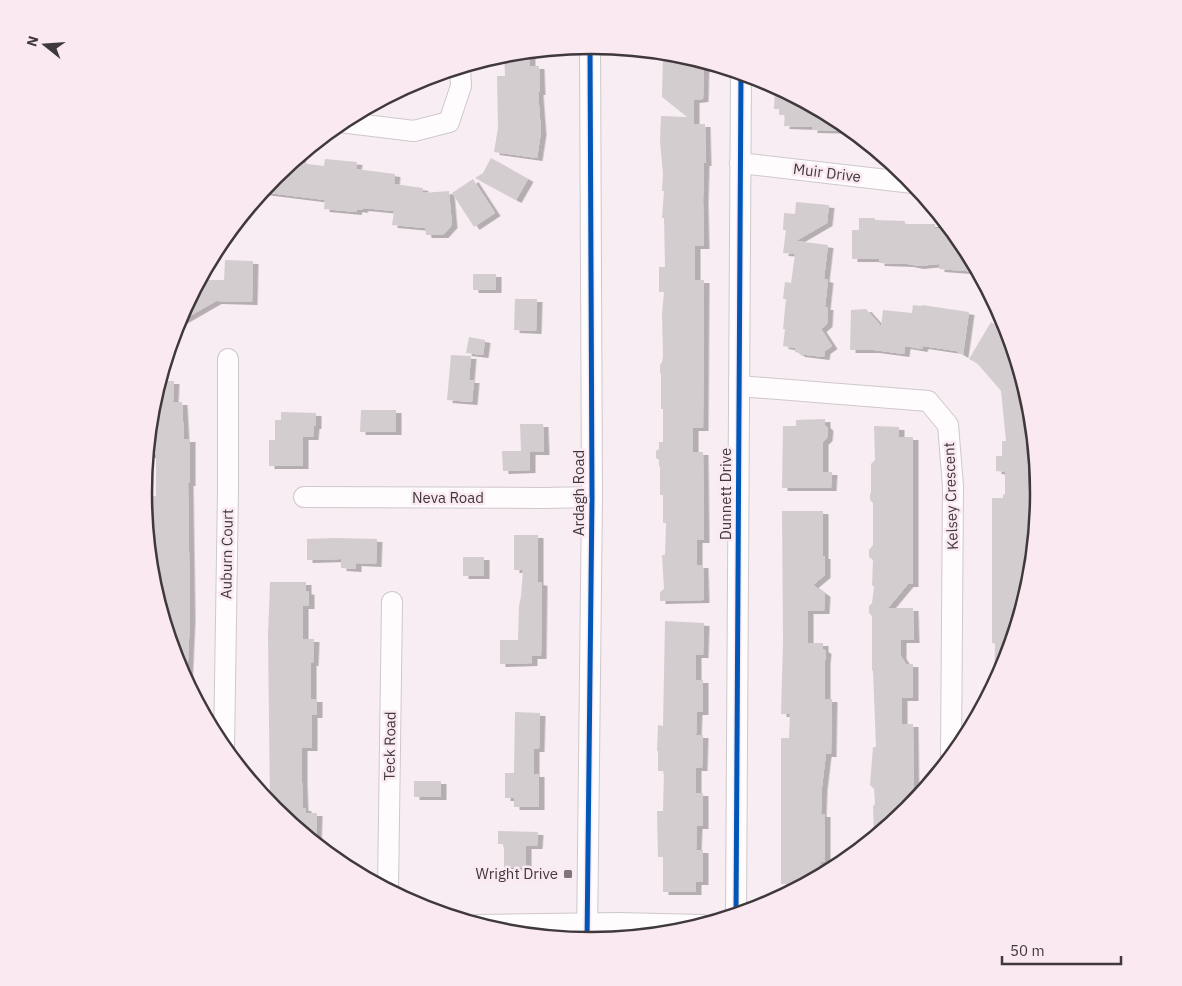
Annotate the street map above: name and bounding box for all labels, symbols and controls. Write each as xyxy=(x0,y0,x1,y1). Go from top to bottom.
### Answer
north arrow xyxy=(20,20,70,70)
text: N xyxy=(22,34,43,49)
street label: Muir Drive xyxy=(792,159,862,186)
street label: Kelsey Crescent xyxy=(939,442,962,550)
street label: Dunnett Drive xyxy=(716,448,735,540)
street label: Ardagh Road xyxy=(569,450,588,536)
street label: Neva Road xyxy=(412,488,484,507)
street label: Auburn Court xyxy=(216,509,237,599)
street label: Teck Road xyxy=(379,711,400,781)
place label: Wright Drive xyxy=(475,864,558,883)
marker: Wright Drive xyxy=(562,868,574,880)
scale bar xyxy=(1002,934,1121,966)
text: 50 m xyxy=(1010,941,1045,960)

